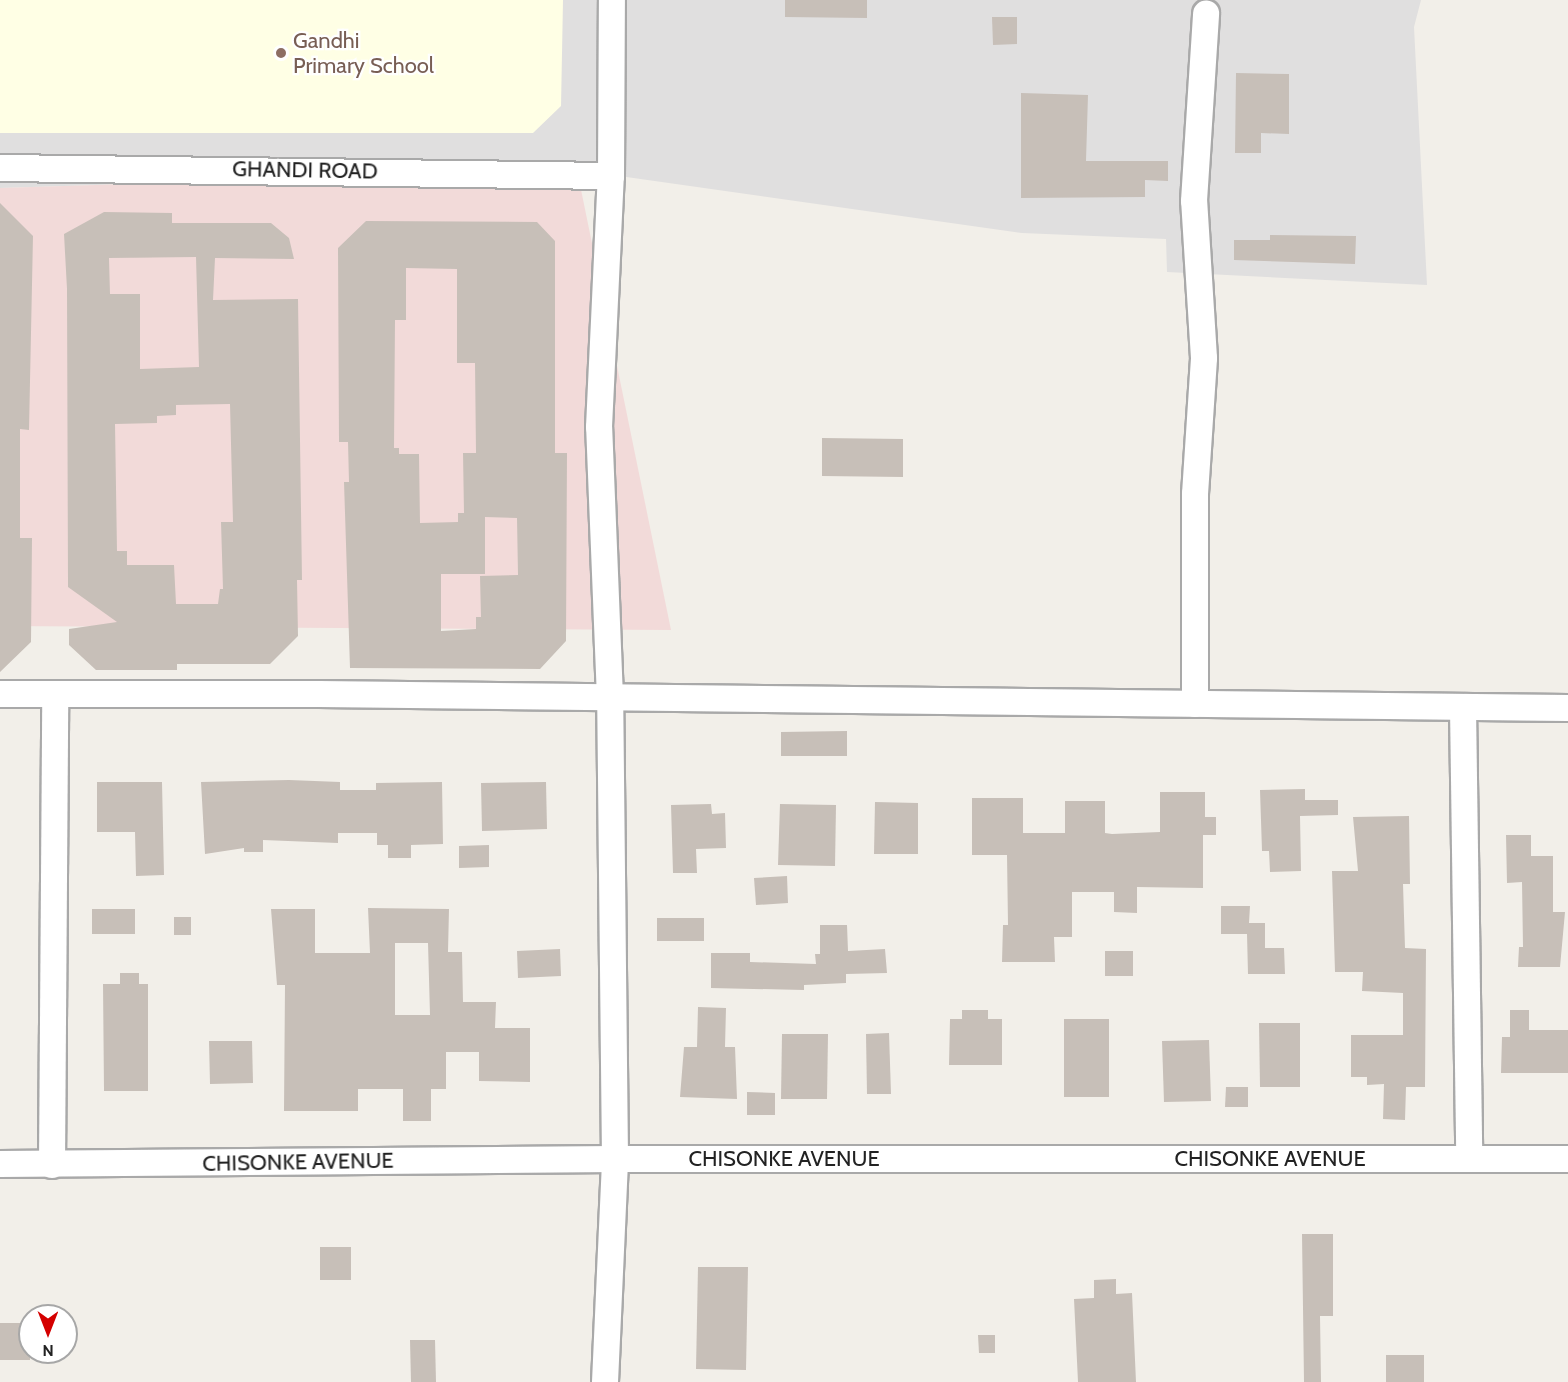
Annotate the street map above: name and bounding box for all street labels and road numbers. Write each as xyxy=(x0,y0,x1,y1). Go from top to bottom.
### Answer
street label: GHANDI ROAD xyxy=(232,156,378,184)
street label: CHISONKE AVENUE xyxy=(688,1146,880,1172)
street label: CHISONKE AVENUE xyxy=(1174,1146,1366,1172)
street label: CHISONKE AVENUE xyxy=(202,1147,394,1177)

